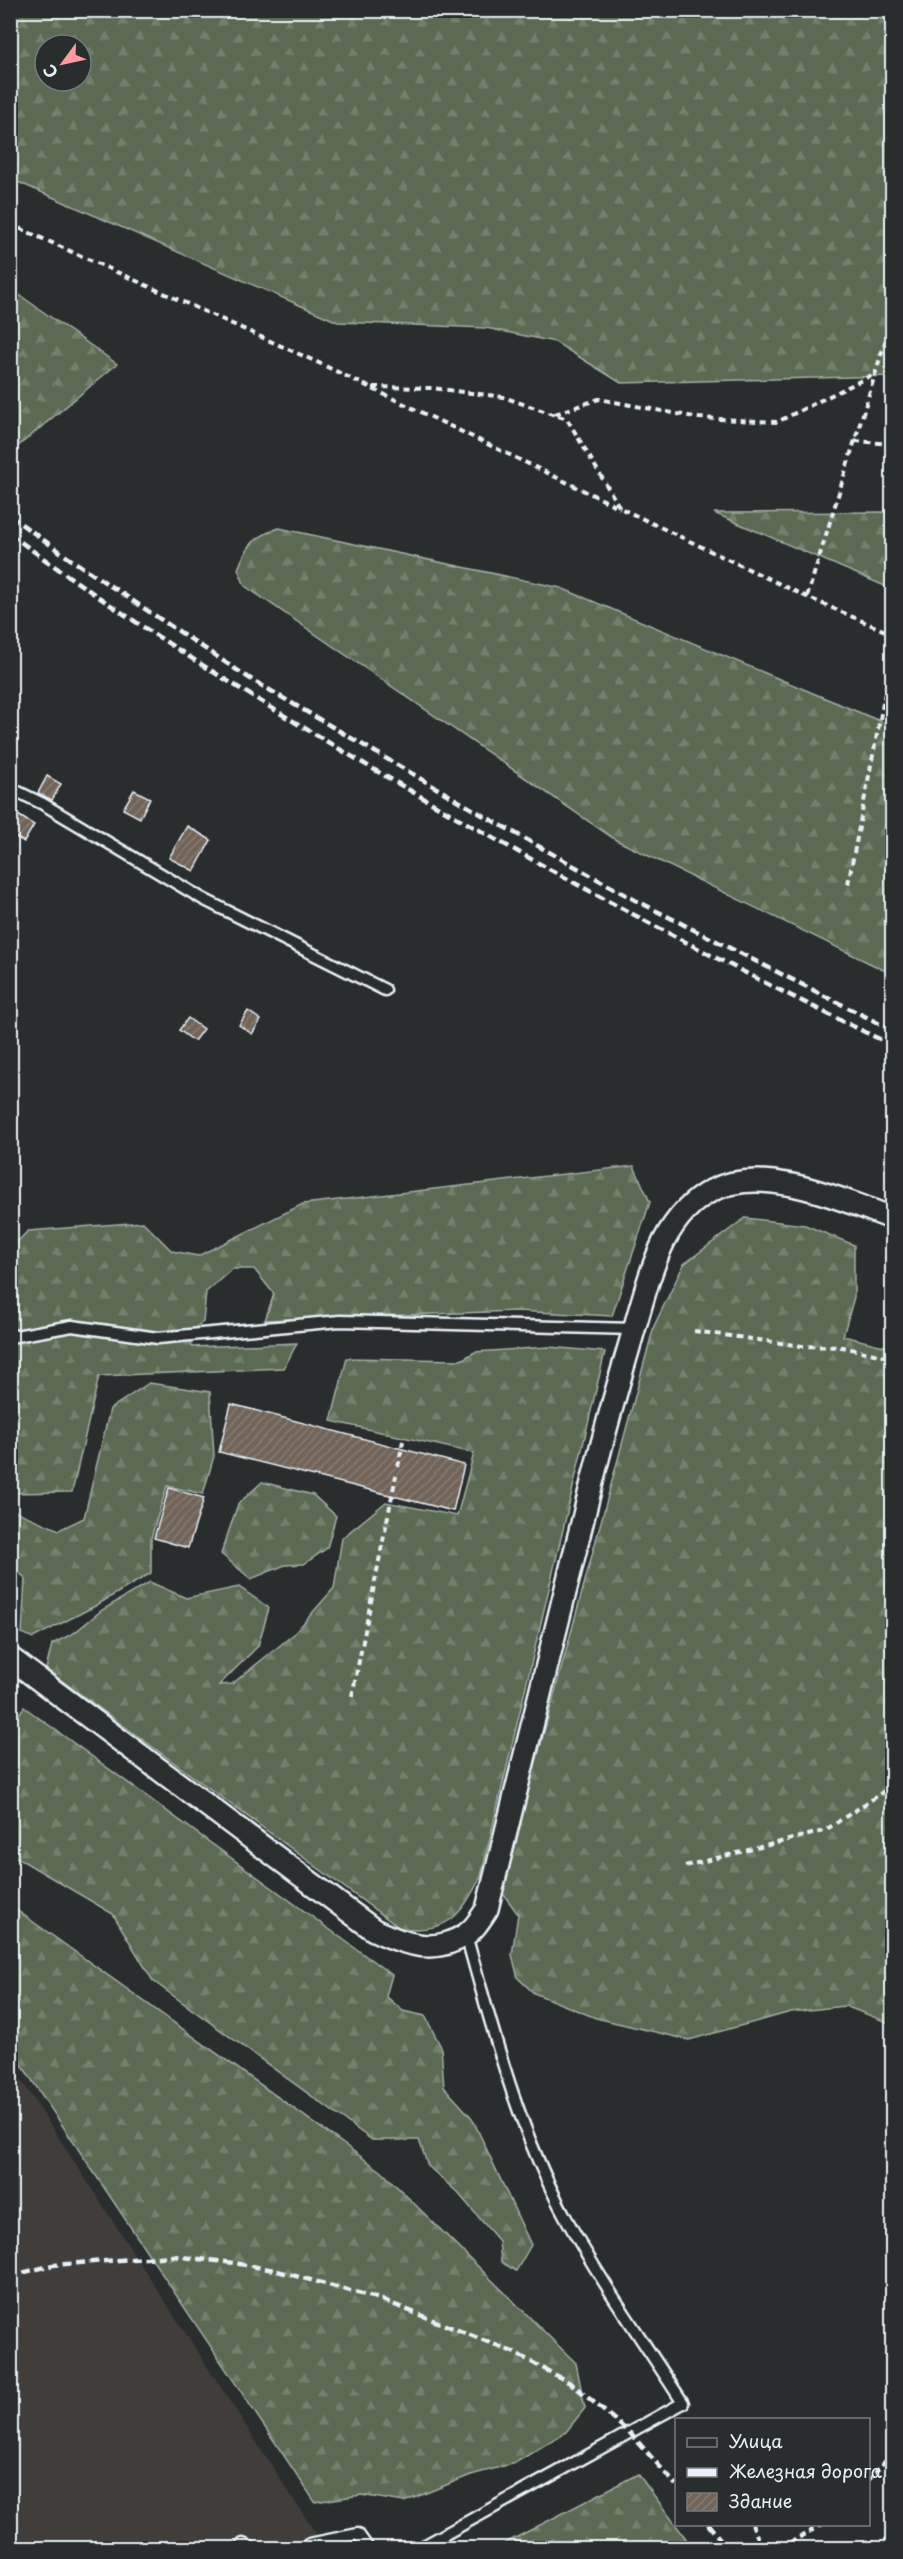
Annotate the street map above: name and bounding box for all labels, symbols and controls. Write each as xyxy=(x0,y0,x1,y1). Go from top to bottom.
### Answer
north arrow xyxy=(33,33,93,93)
text: С xyxy=(36,60,63,83)
legend xyxy=(675,2418,870,2526)
text: Улица xyxy=(729,2427,783,2454)
text: Железная дорога xyxy=(729,2457,883,2484)
text: Здание xyxy=(729,2487,792,2514)

